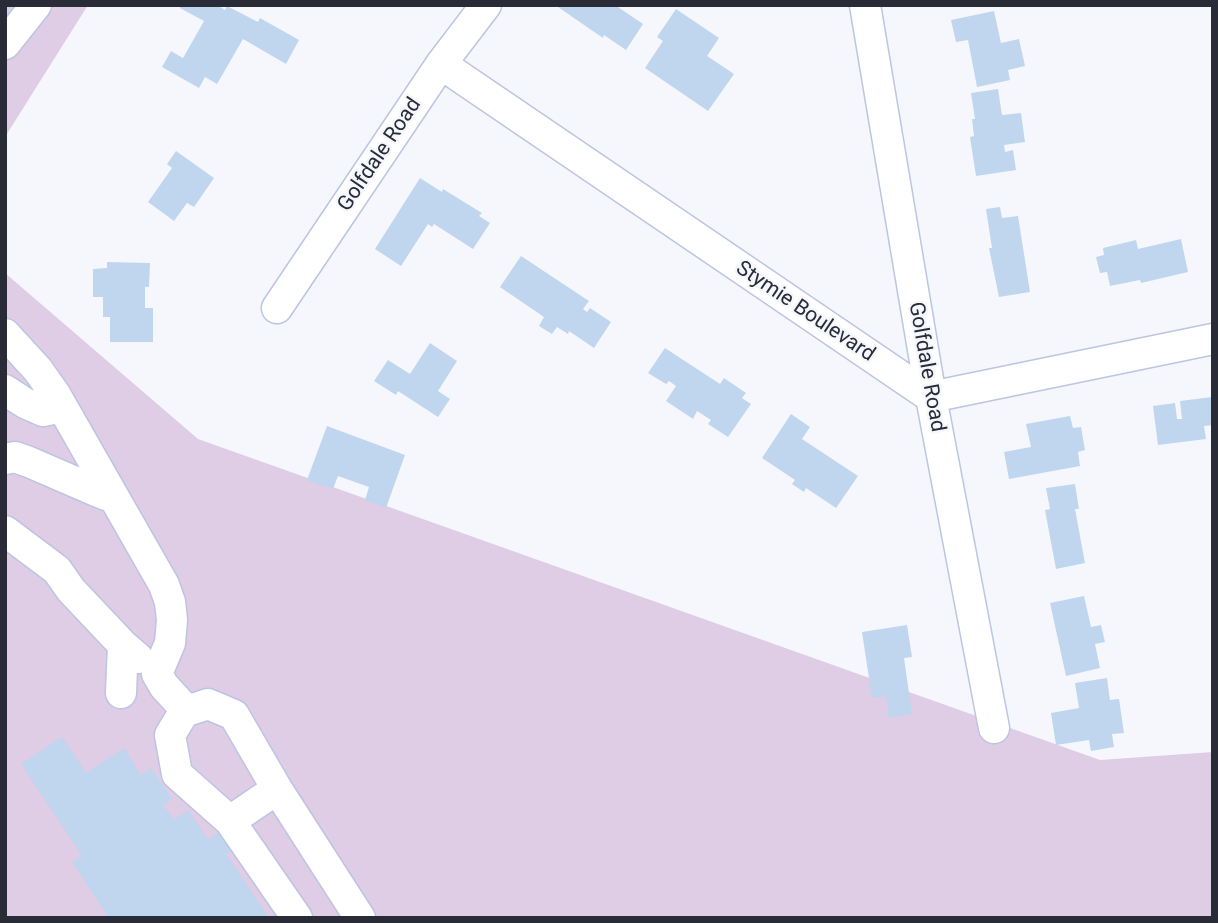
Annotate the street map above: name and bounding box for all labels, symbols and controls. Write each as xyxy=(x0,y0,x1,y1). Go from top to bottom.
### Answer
street label: Golfdale Road xyxy=(333,94,427,216)
street label: Stymie Boulevard xyxy=(731,256,879,368)
street label: Golfdale Road xyxy=(902,300,950,434)

